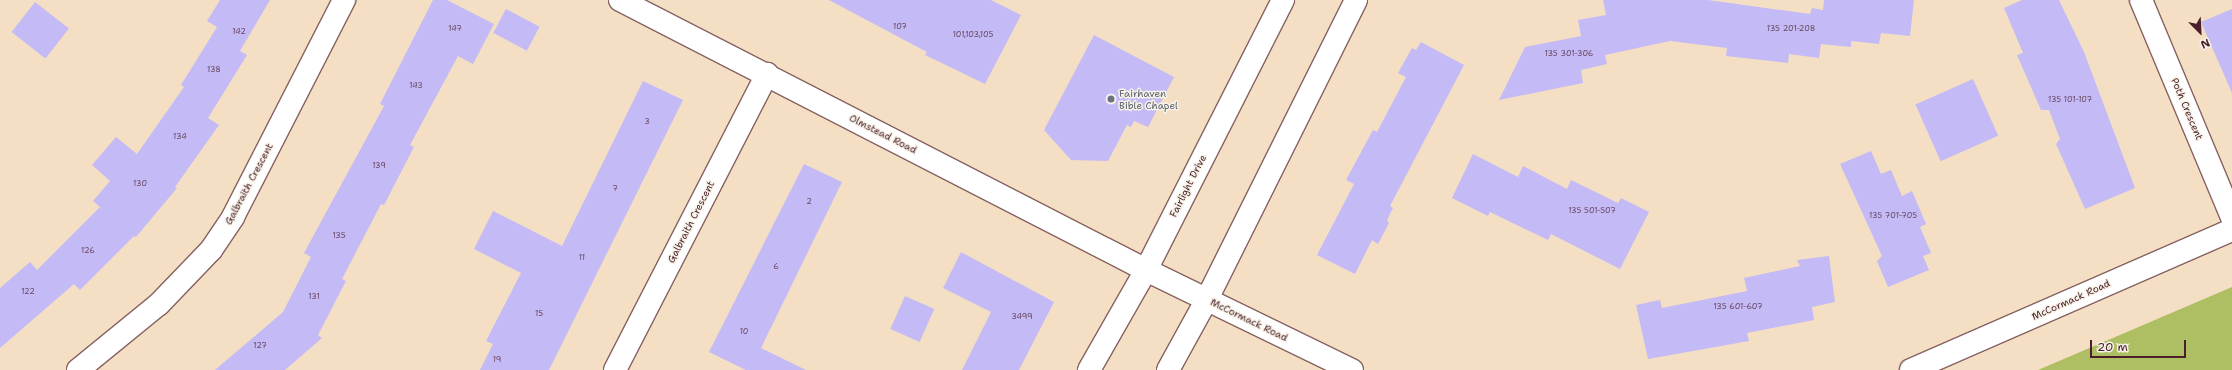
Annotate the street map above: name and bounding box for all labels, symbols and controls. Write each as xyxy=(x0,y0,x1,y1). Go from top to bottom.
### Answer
north arrow xyxy=(2180,12,2220,52)
house number: 107 xyxy=(893,22,907,32)
house number: 147 xyxy=(448,24,462,34)
house number: 135 201-208 xyxy=(1767,24,1815,34)
house number: 142 xyxy=(232,27,246,37)
house number: 101,103,105 xyxy=(953,30,993,40)
text: N xyxy=(2198,35,2212,52)
house number: 135 301-306 xyxy=(1545,49,1593,59)
house number: 138 xyxy=(207,65,221,75)
street label: Poth Crescent xyxy=(2168,76,2206,142)
house number: 143 xyxy=(409,81,423,91)
place label: Fairhaven Bible Chapel xyxy=(1119,87,1178,110)
marker: Fairhaven Bible Chapel xyxy=(1106,94,1116,104)
house number: 135 101-107 xyxy=(2048,95,2092,105)
street label: Olmstead Road xyxy=(847,112,919,156)
house number: 3 xyxy=(644,117,650,127)
house number: 134 xyxy=(173,132,187,142)
street label: Galbraith Crescent xyxy=(222,141,276,227)
street label: Fairlight Drive xyxy=(1167,153,1209,219)
house number: 139 xyxy=(372,161,386,171)
house number: 130 xyxy=(133,179,147,189)
street label: Galbraith Crescent xyxy=(665,179,717,265)
house number: 7 xyxy=(612,184,618,194)
house number: 2 xyxy=(806,197,812,207)
house number: 135 501-507 xyxy=(1568,206,1616,216)
house number: 135 701-705 xyxy=(1869,211,1917,221)
house number: 135 xyxy=(332,231,346,241)
house number: 126 xyxy=(81,246,95,256)
house number: 11 xyxy=(579,253,585,263)
house number: 6 xyxy=(773,262,779,272)
street label: McCormack Road xyxy=(2030,277,2112,323)
house number: 122 xyxy=(21,287,35,297)
house number: 131 xyxy=(308,292,320,302)
street label: McCormack Road xyxy=(1208,296,1290,344)
house number: 135 601-607 xyxy=(1713,302,1763,312)
house number: 15 xyxy=(535,309,543,319)
house number: 3499 xyxy=(1011,312,1033,322)
house number: 10 xyxy=(740,327,748,337)
scale bar xyxy=(2092,332,2188,358)
text: 20 m xyxy=(2097,339,2128,355)
house number: 127 xyxy=(253,341,267,351)
house number: 19 xyxy=(493,355,501,365)

